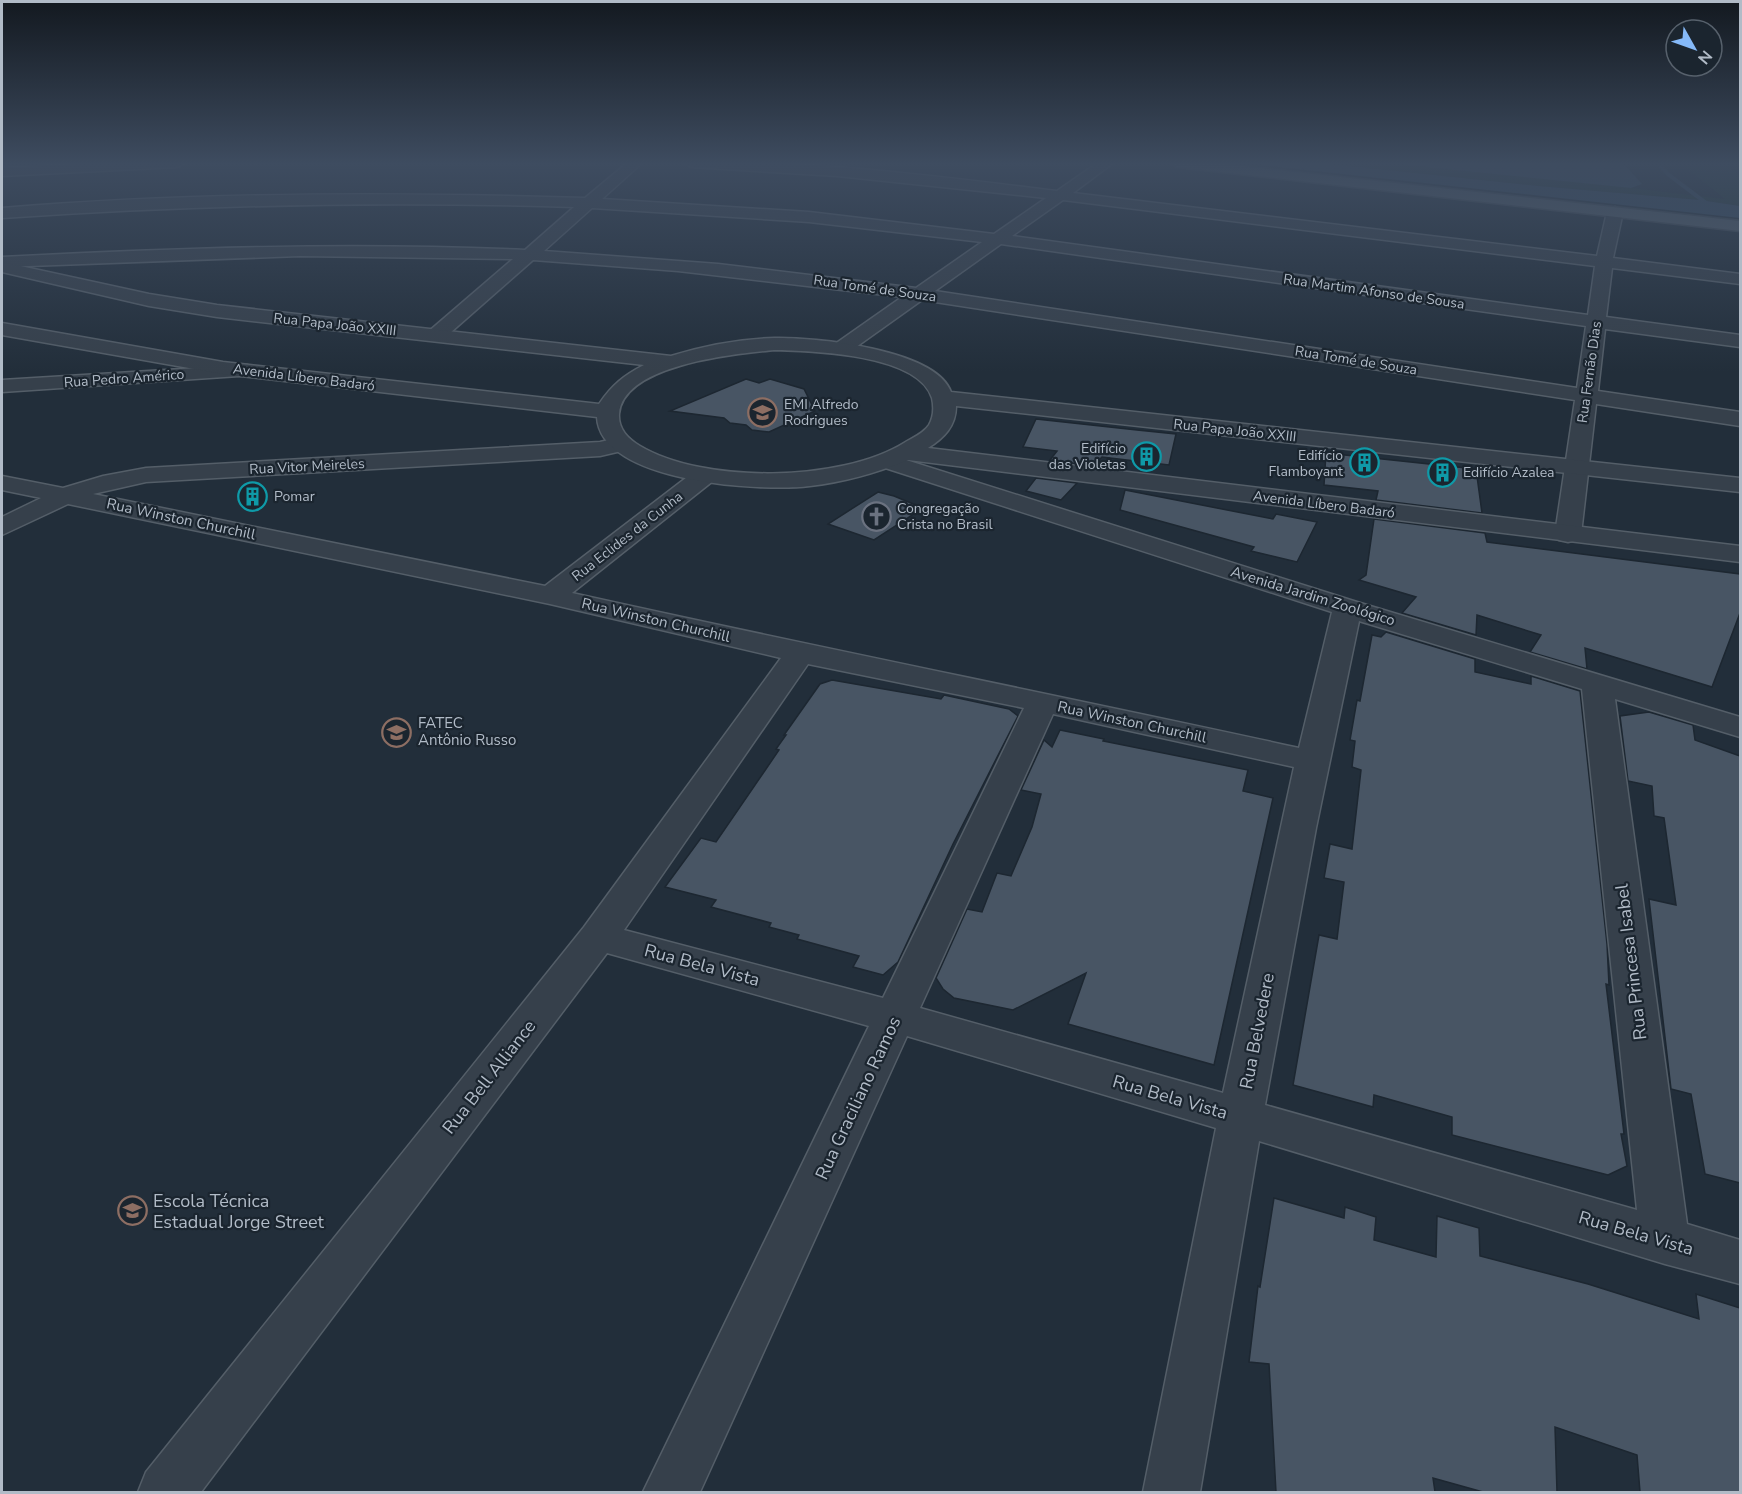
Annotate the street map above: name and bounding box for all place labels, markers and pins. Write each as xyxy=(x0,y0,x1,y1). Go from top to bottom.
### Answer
place label: EMI Alfredo Rodrigues xyxy=(784,395,859,430)
school or university icon: EMI Alfredo Rodrigues xyxy=(747,396,779,428)
place label: Edifício das Violetas xyxy=(1049,439,1126,474)
building icon: Edifício das Violetas xyxy=(1131,440,1163,472)
place label: Edifício Flamboyant xyxy=(1269,446,1343,481)
building icon: Edifício Flamboyant xyxy=(1348,447,1380,479)
building icon: Edifício Azalea xyxy=(1426,456,1458,488)
place label: Edifício Azalea xyxy=(1463,463,1555,482)
building icon: Pomar xyxy=(237,480,269,512)
place label: Pomar xyxy=(274,487,315,506)
place label: Congregação Crista no Brasil xyxy=(897,499,993,534)
church icon: Congregação Crista no Brasil xyxy=(860,500,892,532)
place label: FATEC Antônio Russo xyxy=(418,713,516,750)
school or university icon: FATEC Antônio Russo xyxy=(381,716,413,748)
place label: Escola Técnica Estadual Jorge Street xyxy=(153,1189,325,1234)
school or university icon: Escola Técnica Estadual Jorge Street xyxy=(116,1195,148,1227)

